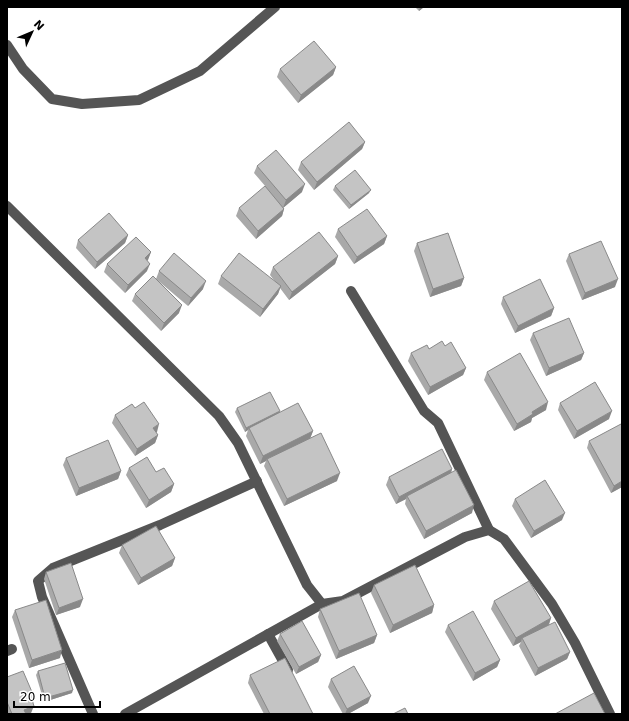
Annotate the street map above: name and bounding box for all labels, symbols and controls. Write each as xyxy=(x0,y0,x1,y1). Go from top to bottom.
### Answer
north arrow xyxy=(12,12,52,52)
text: N xyxy=(31,18,47,33)
scale bar xyxy=(14,683,100,709)
text: 20 m xyxy=(20,690,51,704)

